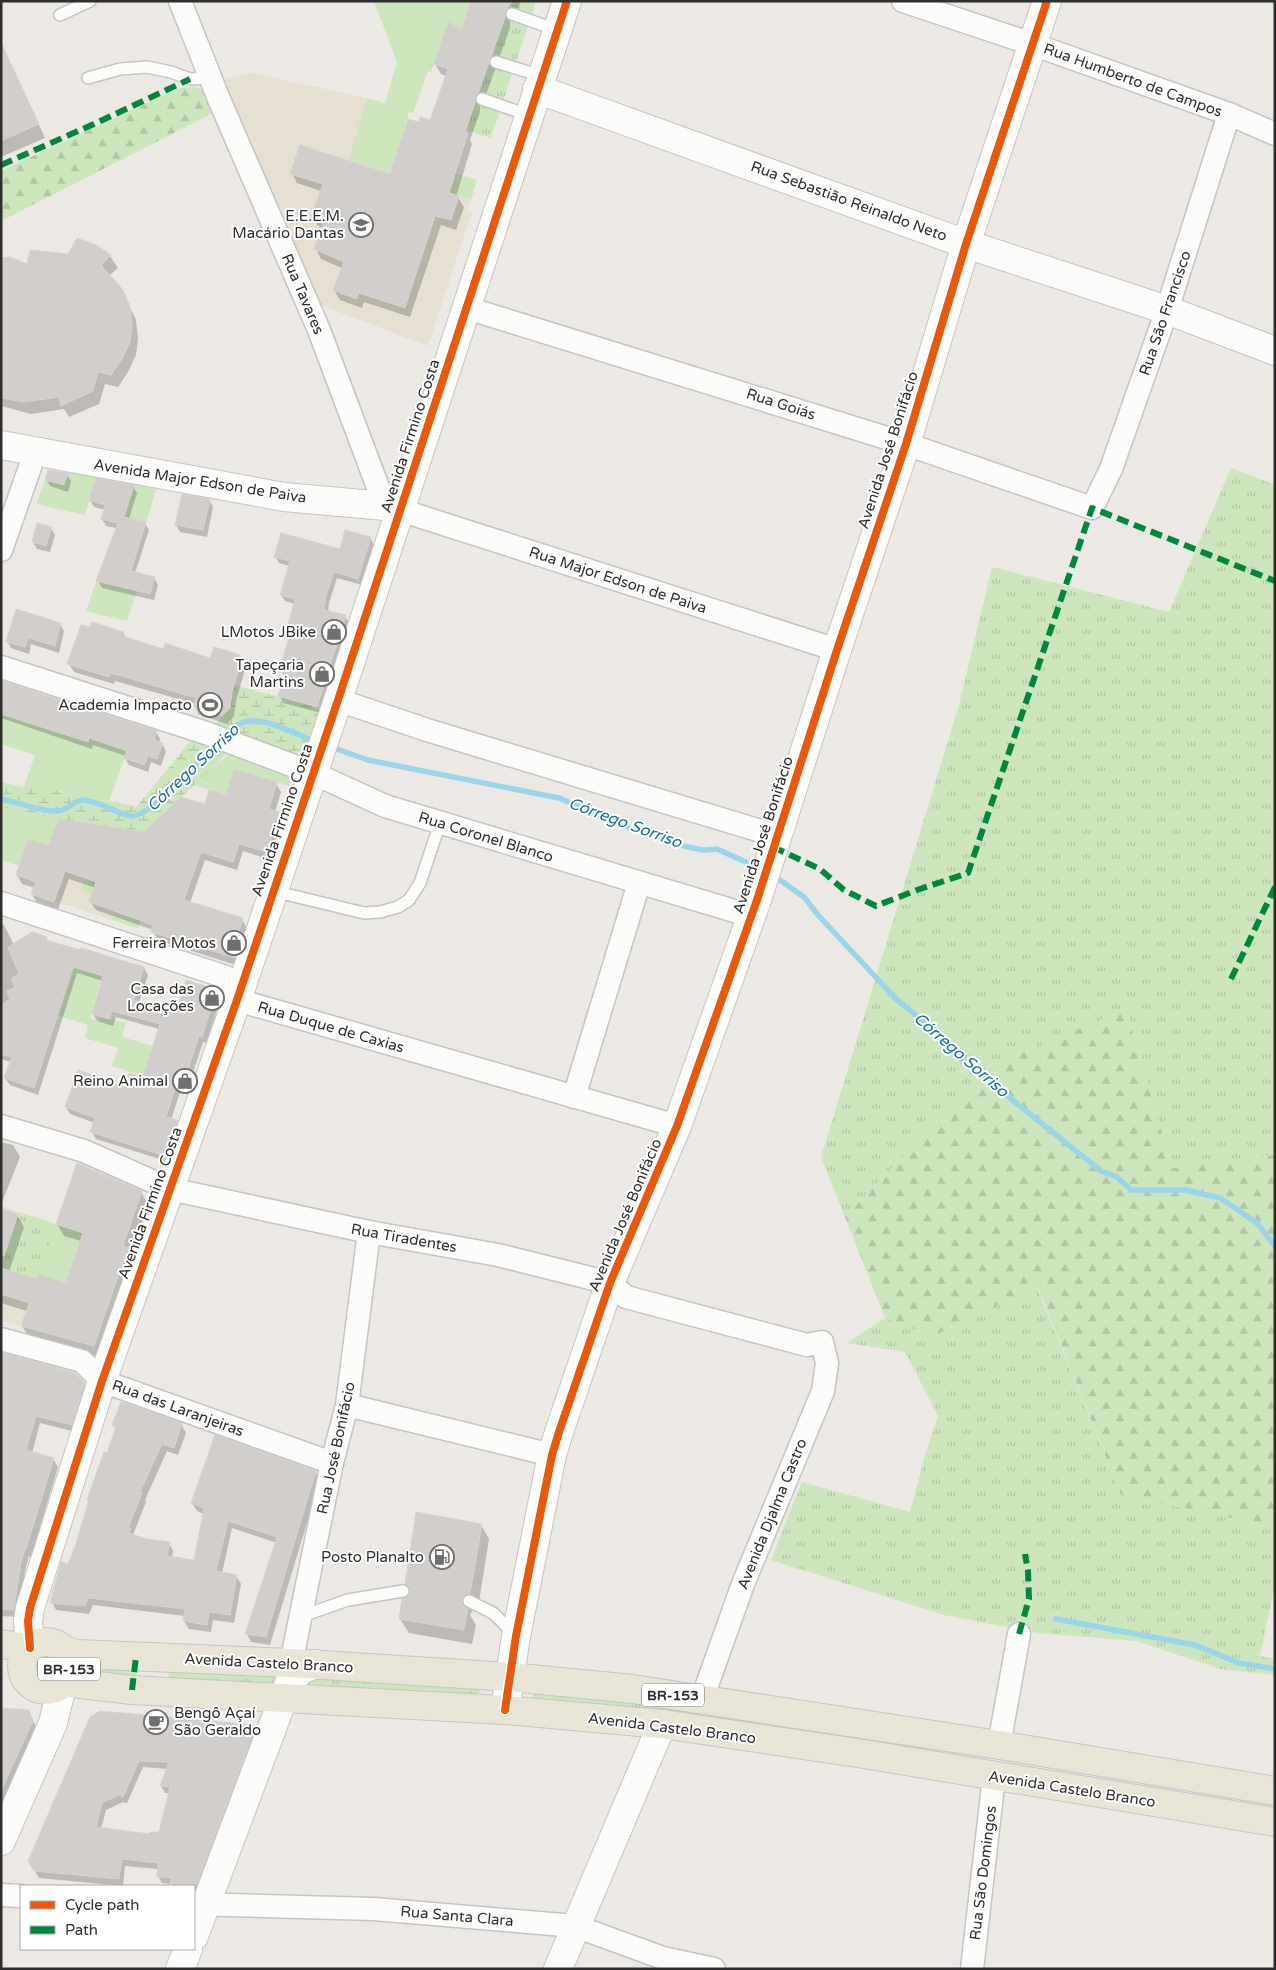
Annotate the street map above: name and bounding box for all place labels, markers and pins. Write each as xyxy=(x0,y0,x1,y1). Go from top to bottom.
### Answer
place label: E.E.E.M. Macário Dantas xyxy=(232,207,344,242)
school or university icon: E.E.E.M. Macário Dantas xyxy=(348,212,374,238)
shop icon: LMotos JBike xyxy=(321,619,347,645)
place label: LMotos JBike xyxy=(221,623,316,641)
place label: Tapeçaria Martins xyxy=(235,656,304,691)
shop icon: Tapeçaria Martins xyxy=(309,661,335,687)
sports icon: Academia Impacto xyxy=(197,692,223,718)
place label: Academia Impacto xyxy=(58,696,192,714)
shop icon: Ferreira Motos xyxy=(221,930,247,956)
place label: Ferreira Motos xyxy=(112,934,216,952)
place label: Casa das Locações xyxy=(127,980,194,1015)
shop icon: Casa das Locações xyxy=(199,985,225,1011)
shop icon: Reino Animal xyxy=(172,1068,198,1094)
place label: Reino Animal xyxy=(73,1072,168,1090)
fuel station icon: Posto Planalto xyxy=(429,1544,455,1570)
place label: Posto Planalto xyxy=(321,1548,424,1566)
place label: Bengô Açaí São Geraldo xyxy=(174,1704,261,1739)
cafe icon: Bengô Açaí São Geraldo xyxy=(143,1709,169,1735)

